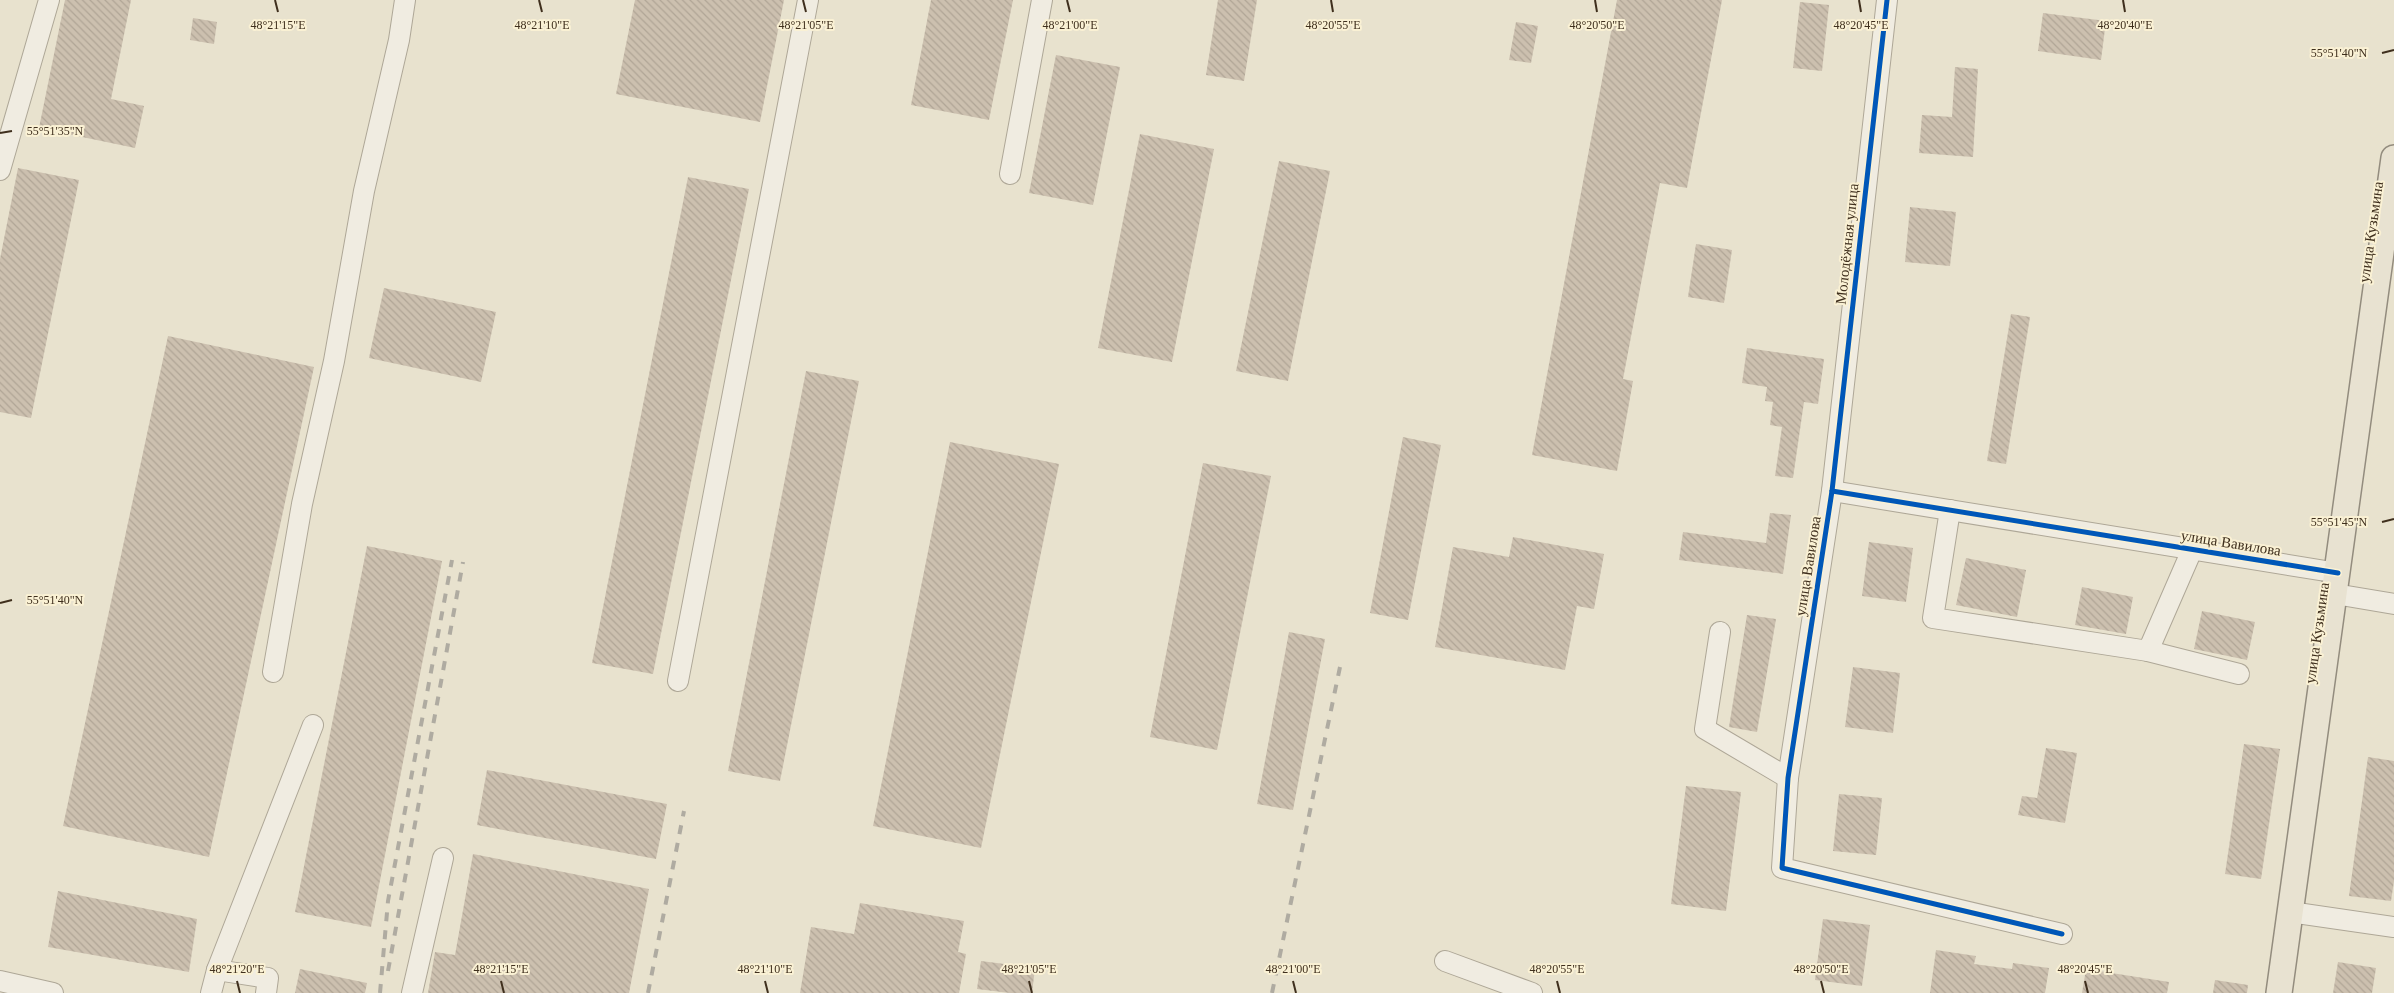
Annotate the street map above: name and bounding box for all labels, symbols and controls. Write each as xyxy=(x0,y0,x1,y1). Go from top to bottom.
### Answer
text: 48°21'15"E xyxy=(250,18,306,32)
text: 48°21'10"E xyxy=(514,18,570,32)
text: 48°21'05"E xyxy=(778,18,834,32)
text: 48°21'00"E xyxy=(1042,18,1098,32)
text: 48°20'55"E xyxy=(1305,18,1361,32)
text: 48°20'50"E xyxy=(1569,18,1625,32)
text: 48°20'45"E xyxy=(1833,18,1889,32)
text: 48°20'40"E xyxy=(2097,18,2153,32)
text: 55°51'40"N xyxy=(2311,46,2368,60)
text: 55°51'35"N xyxy=(27,124,84,138)
street label: улица Кузьмина xyxy=(2356,180,2386,284)
street label: Молодёжная улица xyxy=(1833,182,1861,305)
street label: улица Вавилова xyxy=(1792,514,1824,617)
text: 55°51'45"N xyxy=(2311,515,2368,529)
street label: улица Вавилова xyxy=(2180,527,2283,559)
street label: улица Кузьмина xyxy=(2302,581,2332,685)
text: 55°51'40"N xyxy=(27,593,84,607)
text: 48°21'20"E xyxy=(209,962,265,976)
text: 48°21'15"E xyxy=(473,962,529,976)
text: 48°21'10"E xyxy=(737,962,793,976)
text: 48°21'05"E xyxy=(1001,962,1057,976)
text: 48°21'00"E xyxy=(1265,962,1321,976)
text: 48°20'55"E xyxy=(1529,962,1585,976)
text: 48°20'50"E xyxy=(1793,962,1849,976)
text: 48°20'45"E xyxy=(2057,962,2113,976)

